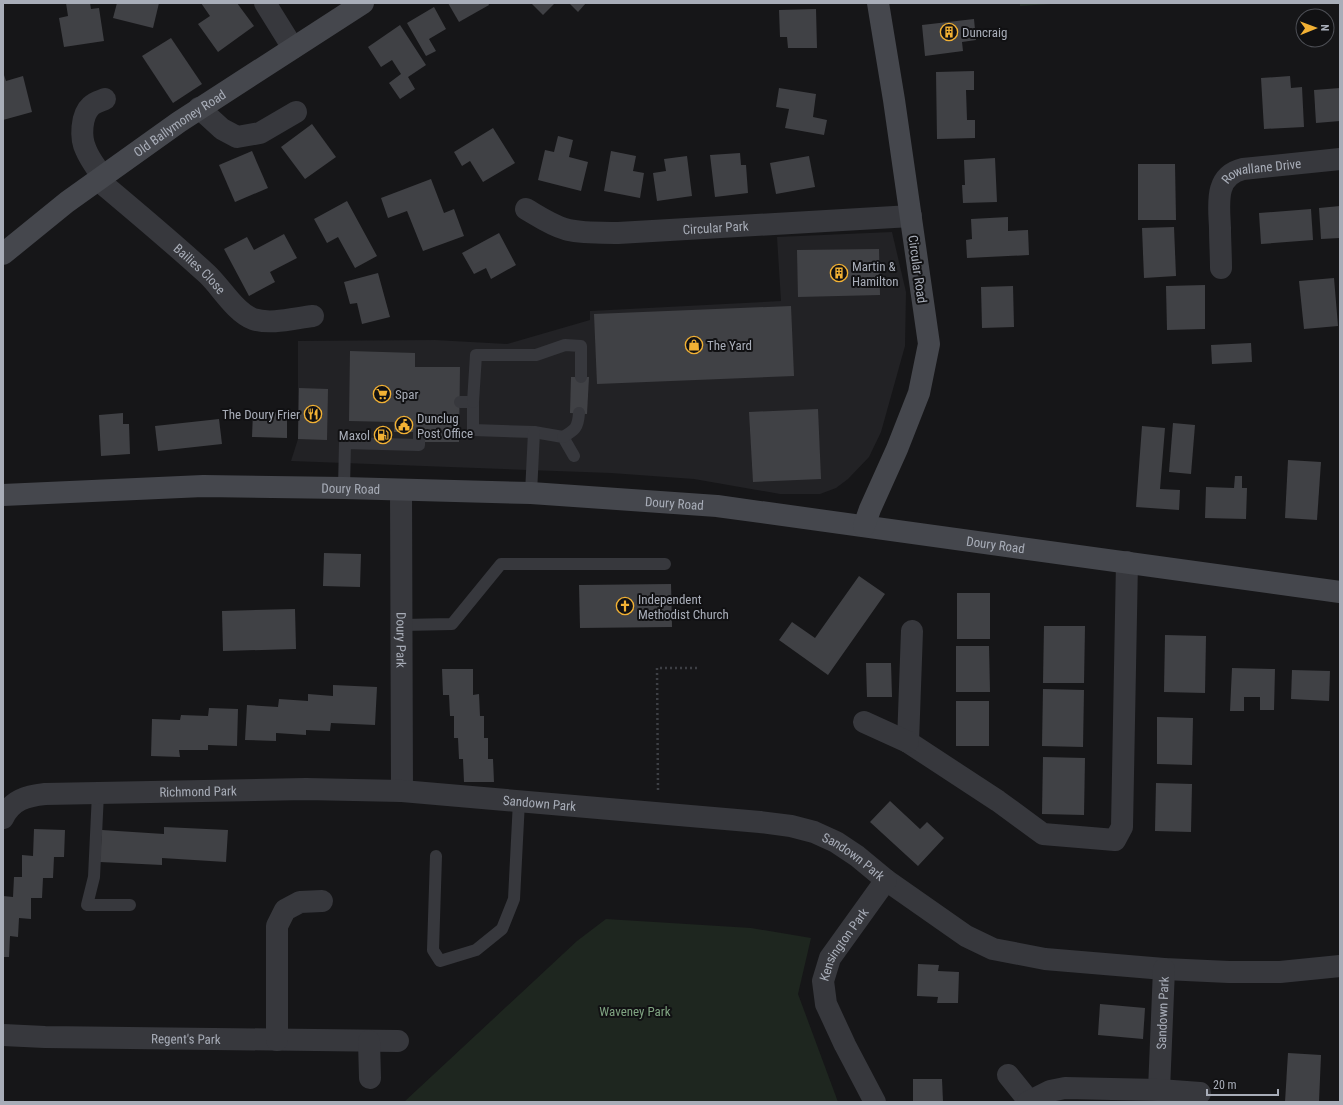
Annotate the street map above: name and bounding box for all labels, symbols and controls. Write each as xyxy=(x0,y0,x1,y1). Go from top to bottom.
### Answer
north arrow xyxy=(1295,8,1335,48)
building icon: Duncraig xyxy=(939,22,959,42)
text: N xyxy=(1318,24,1331,32)
place label: Duncraig xyxy=(962,25,1007,40)
street label: Old Ballymoney Road xyxy=(131,87,229,160)
street label: Rowallane Drive xyxy=(1219,156,1302,187)
street label: Circular Park xyxy=(682,218,749,237)
street label: Circular Road xyxy=(905,234,930,304)
street label: Bailies Close xyxy=(170,241,228,297)
place label: Martin & Hamilton xyxy=(852,259,899,289)
building icon: Martin & Hamilton xyxy=(829,263,849,283)
shop icon: The Yard xyxy=(684,335,704,355)
place label: The Yard xyxy=(707,338,752,353)
supermarket icon: Spar xyxy=(372,384,392,404)
place label: Spar xyxy=(395,387,418,402)
restaurant icon: The Doury Frier xyxy=(303,404,323,424)
place label: The Doury Frier xyxy=(222,407,300,422)
place label: Dunclug Post Office xyxy=(417,411,473,441)
public building icon: Dunclug Post Office xyxy=(394,415,414,435)
fuel station icon: Maxol xyxy=(373,425,393,445)
place label: Maxol xyxy=(339,428,370,443)
street label: Doury Road xyxy=(321,481,380,497)
street label: Doury Road xyxy=(644,494,704,513)
street label: Doury Road xyxy=(965,534,1026,556)
place label: Independent Methodist Church xyxy=(638,592,729,622)
church icon: Independent Methodist Church xyxy=(615,596,635,616)
street label: Doury Park xyxy=(393,612,409,668)
street label: Richmond Park xyxy=(159,783,237,800)
street label: Sandown Park xyxy=(502,793,577,814)
street label: Sandown Park xyxy=(820,830,888,884)
street label: Kensington Park xyxy=(816,905,872,983)
street label: Sandown Park xyxy=(1154,976,1172,1050)
park label: Waveney Park xyxy=(599,1004,671,1019)
street label: Regent's Park xyxy=(151,1031,221,1047)
scale bar xyxy=(1207,1071,1278,1097)
text: 20 m xyxy=(1213,1078,1237,1092)

